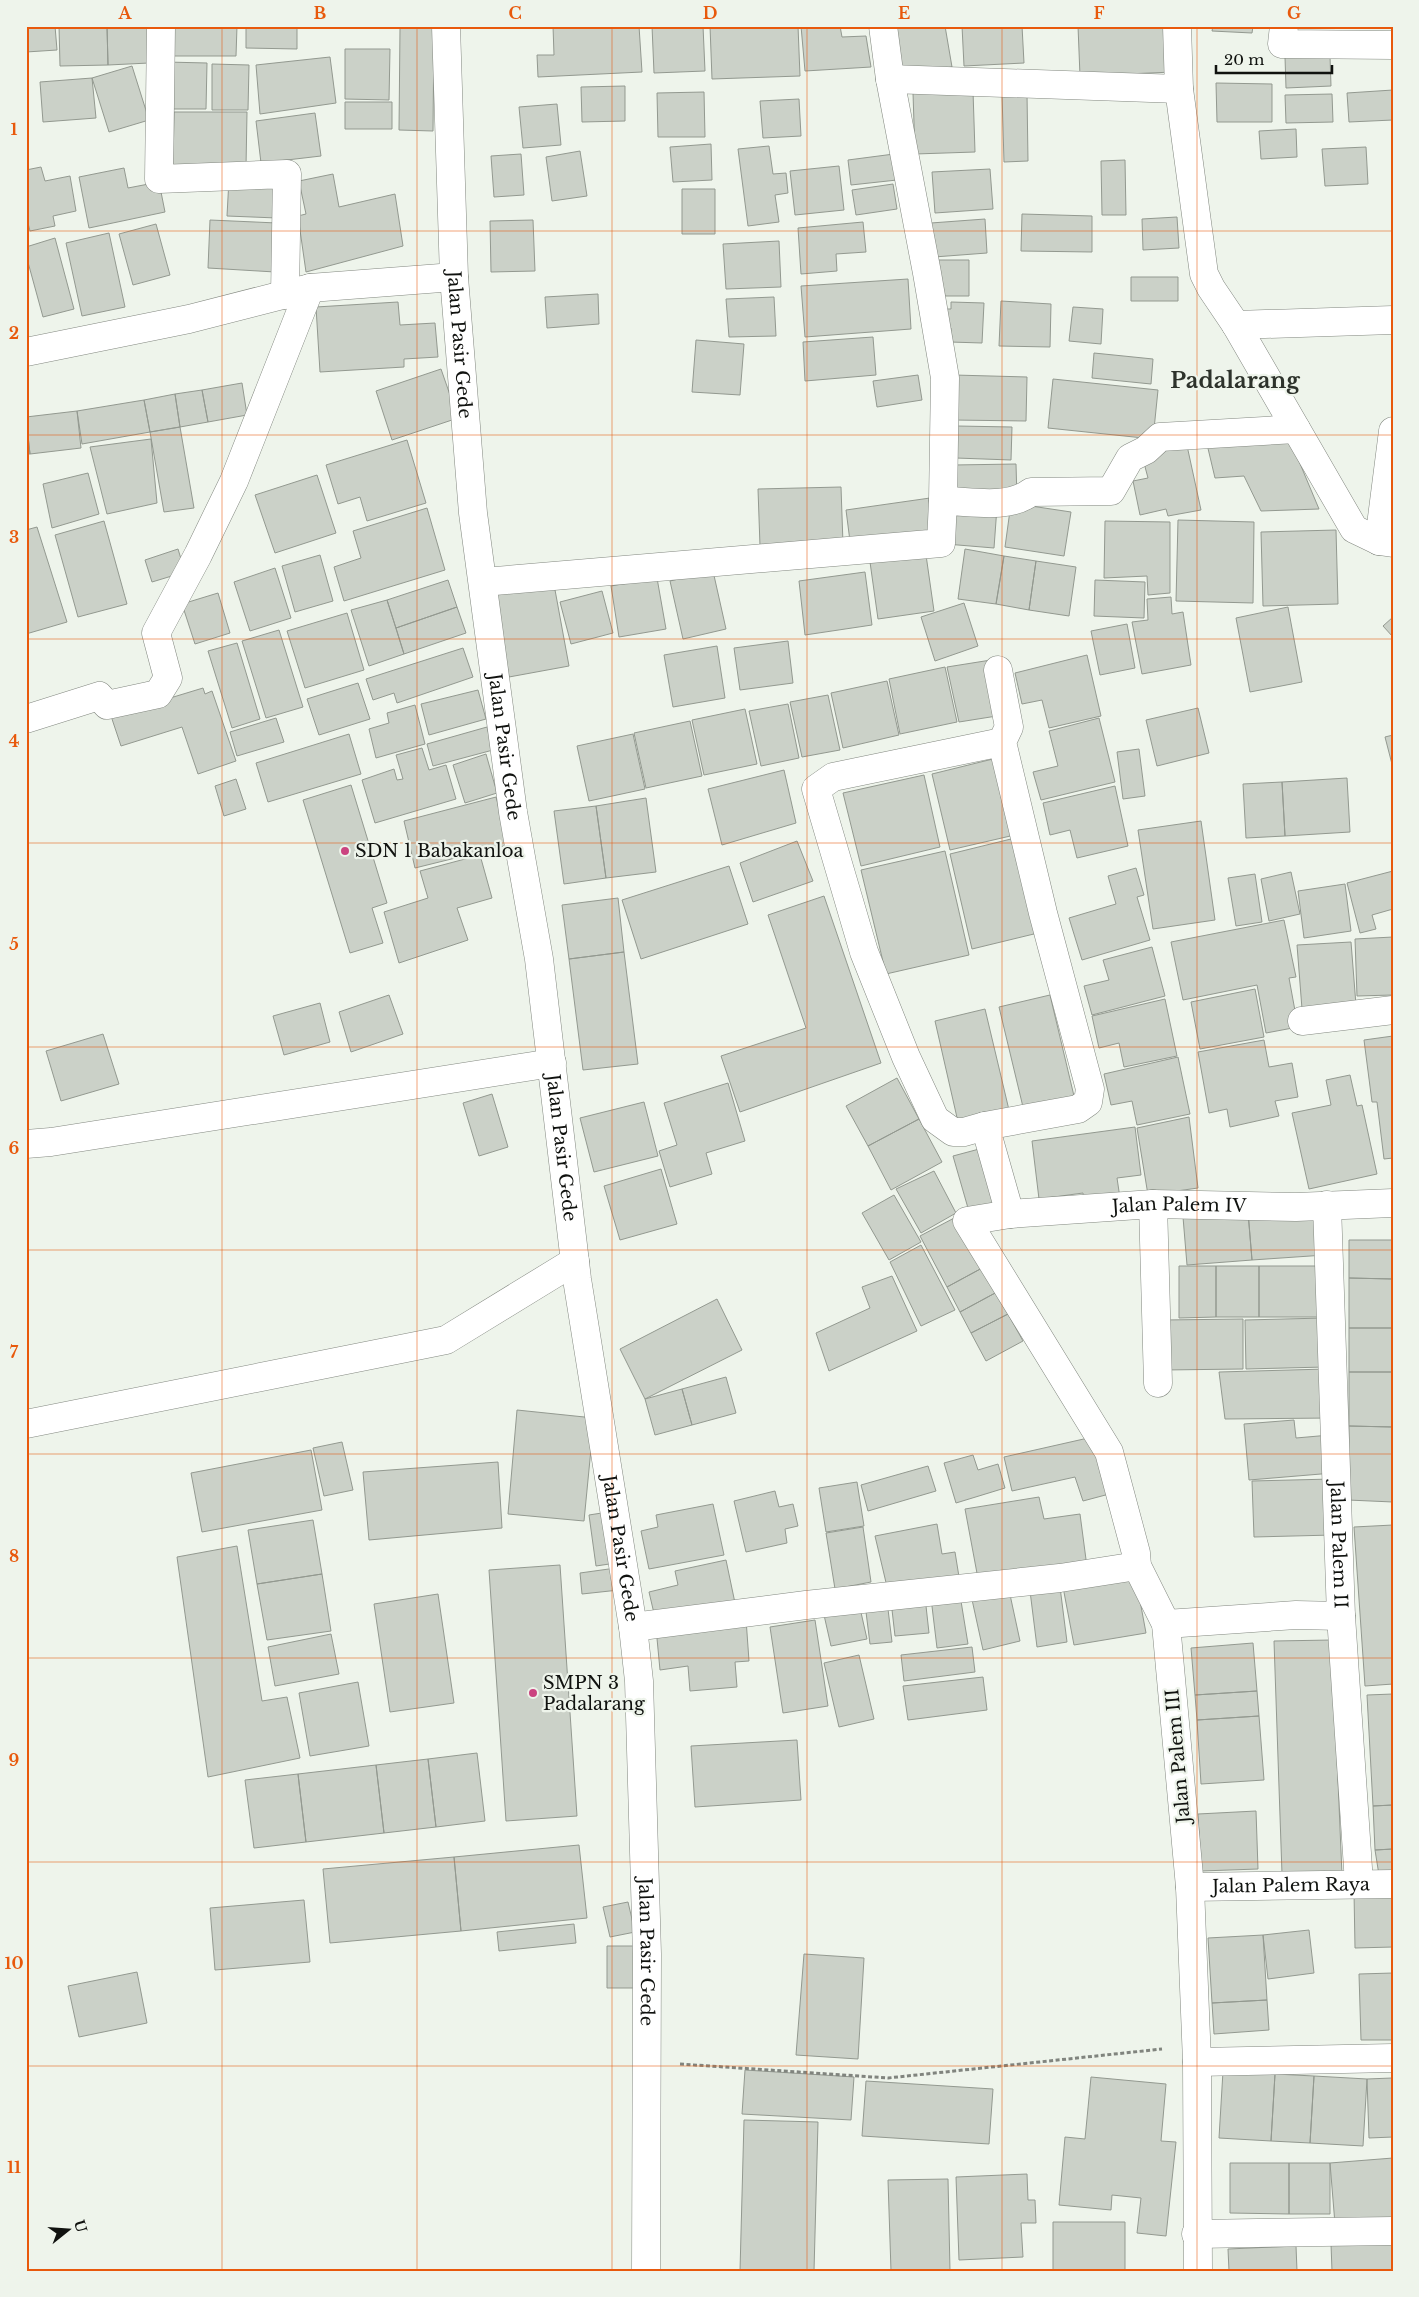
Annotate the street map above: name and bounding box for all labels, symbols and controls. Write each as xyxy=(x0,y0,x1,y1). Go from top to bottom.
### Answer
text: A xyxy=(118,3,133,23)
text: B xyxy=(314,3,327,23)
text: C xyxy=(508,3,522,23)
text: D xyxy=(703,3,717,23)
text: E xyxy=(898,3,910,23)
text: F xyxy=(1093,3,1105,23)
text: G xyxy=(1287,3,1301,23)
scale bar xyxy=(1216,42,1333,74)
text: 20 m xyxy=(1224,50,1264,69)
text: 1 xyxy=(11,119,18,139)
street label: Jalan Pasir Gede xyxy=(443,268,476,419)
text: 2 xyxy=(9,323,19,343)
district label: Padalarang xyxy=(1170,367,1300,394)
text: 3 xyxy=(9,527,19,547)
street label: Jalan Pasir Gede xyxy=(483,670,525,822)
text: 4 xyxy=(9,731,19,751)
place label: SDN 1 Babakanloa xyxy=(355,840,523,862)
marker: SDN 1 Babakanloa xyxy=(339,845,351,857)
text: 5 xyxy=(9,934,19,954)
street label: Jalan Pasir Gede xyxy=(542,1071,581,1223)
text: 6 xyxy=(9,1138,20,1158)
street label: Jalan Palem IV xyxy=(1109,1193,1248,1218)
text: 7 xyxy=(10,1342,19,1362)
street label: Jalan Pasir Gede xyxy=(597,1472,643,1623)
street label: Jalan Palem II xyxy=(1325,1479,1352,1609)
text: 8 xyxy=(9,1546,19,1566)
place label: SMPN 3 Padalarang xyxy=(543,1672,645,1715)
marker: SMPN 3 Padalarang xyxy=(527,1687,539,1699)
street label: Jalan Palem III xyxy=(1161,1688,1195,1826)
text: 9 xyxy=(9,1750,20,1770)
street label: Jalan Palem Raya xyxy=(1210,1873,1370,1898)
street label: Jalan Pasir Gede xyxy=(634,1876,658,2026)
text: 10 xyxy=(4,1953,24,1973)
text: 11 xyxy=(7,2157,21,2177)
north arrow xyxy=(42,2204,92,2254)
text: U xyxy=(70,2218,91,2235)

